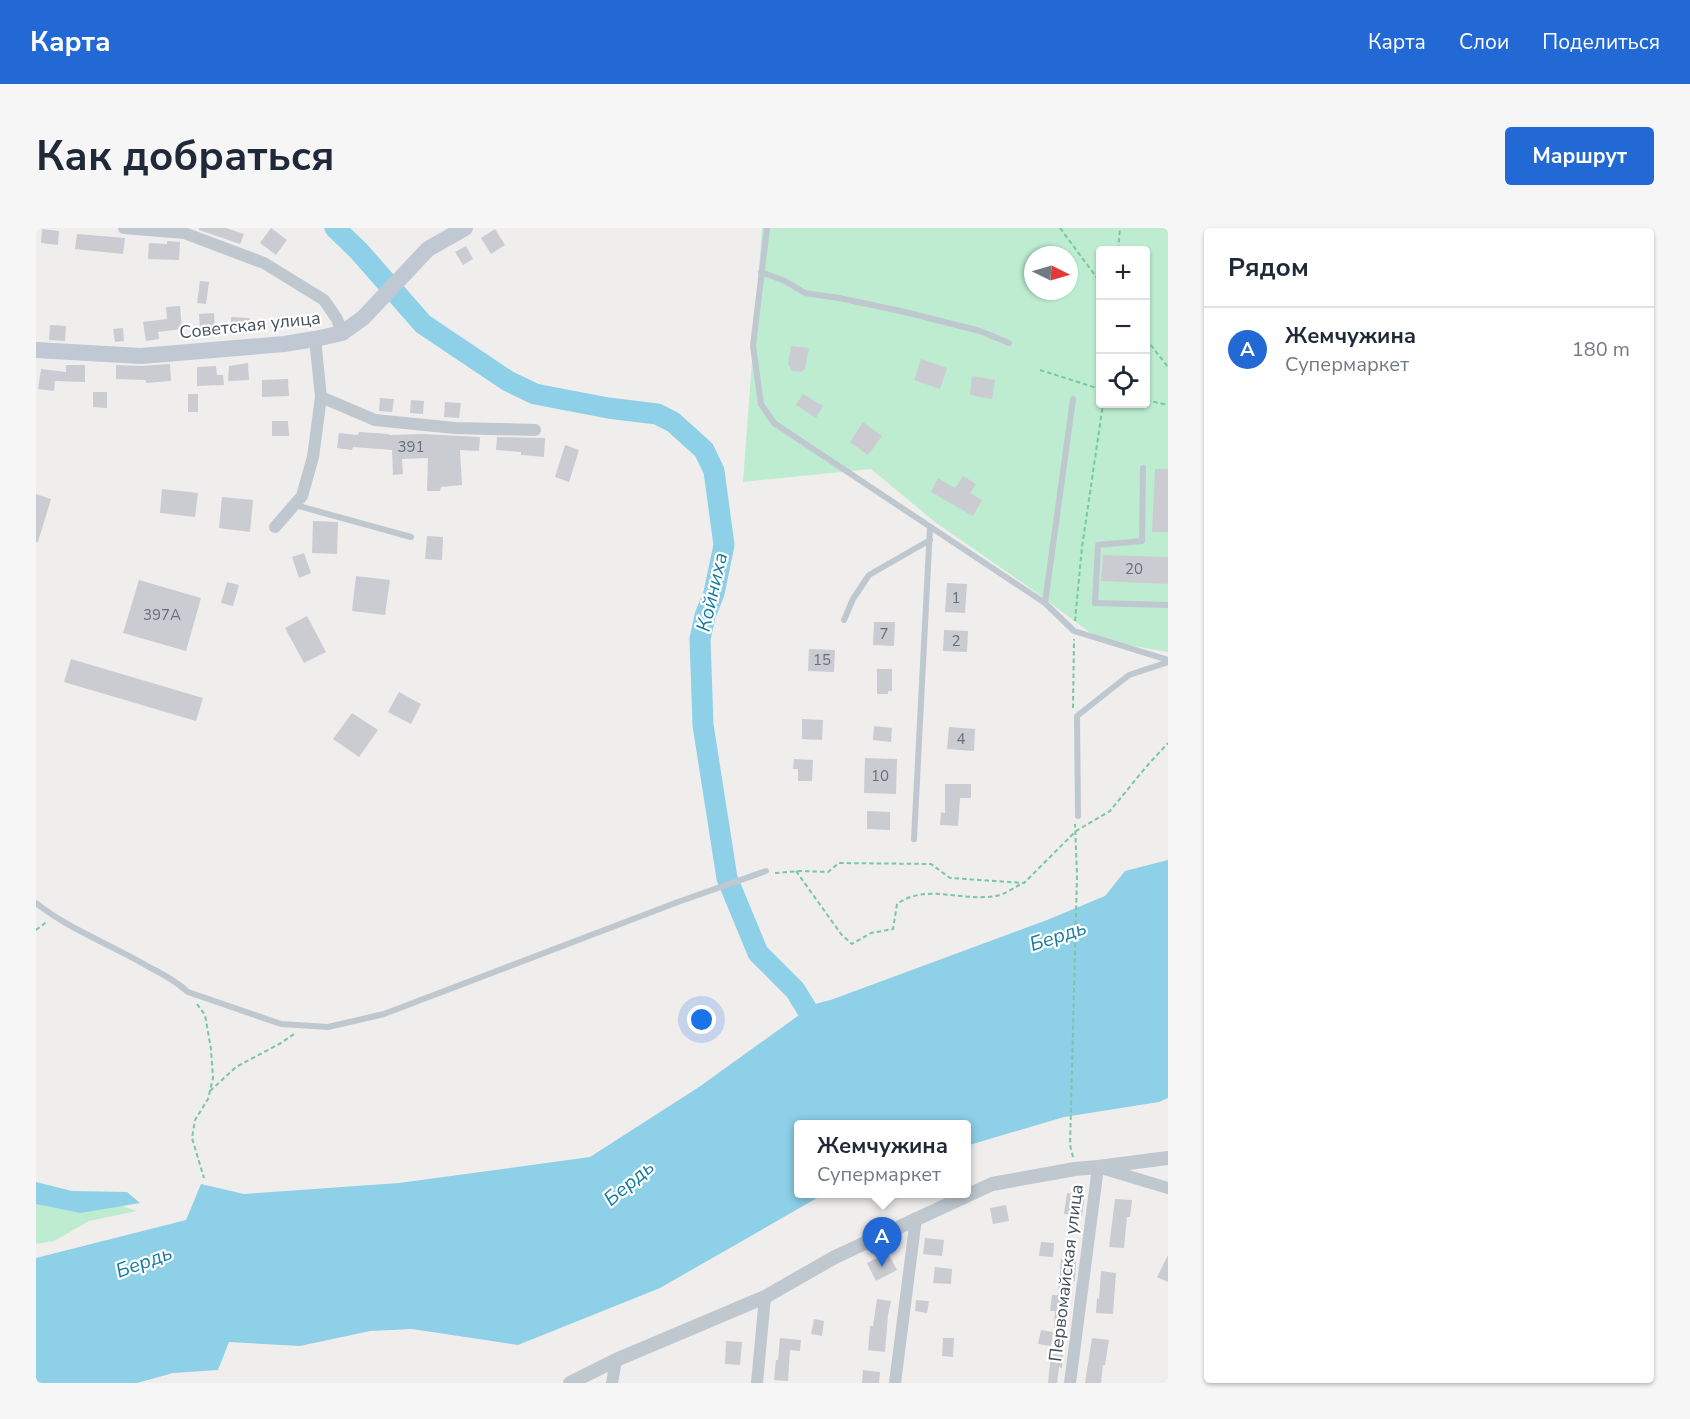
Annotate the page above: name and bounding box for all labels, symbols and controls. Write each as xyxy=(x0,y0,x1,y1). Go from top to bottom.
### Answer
text: Карта xyxy=(30,23,111,61)
text: Карта xyxy=(1368,28,1426,56)
text: Слои xyxy=(1459,28,1509,56)
text: Поделиться xyxy=(1542,28,1660,56)
button: Маршрут xyxy=(1505,127,1654,185)
text: Как добраться xyxy=(36,128,335,185)
north arrow xyxy=(1024,246,1078,300)
map controls xyxy=(1096,246,1150,408)
button: + xyxy=(1096,246,1150,300)
text: Рядом xyxy=(1228,250,1309,285)
button: − xyxy=(1096,300,1150,354)
street label: Советская улица xyxy=(178,306,322,344)
text: Жемчужина xyxy=(1285,321,1416,351)
text: A xyxy=(1240,336,1255,363)
text: 180 m xyxy=(1572,336,1630,363)
text: Супермаркет xyxy=(1285,351,1409,378)
button: locate xyxy=(1096,354,1150,408)
house number: 391 xyxy=(397,437,425,457)
water label: Койниха xyxy=(690,550,734,634)
house number: 20 xyxy=(1125,559,1143,579)
house number: 1 xyxy=(951,588,961,608)
house number: 397А xyxy=(143,605,181,625)
house number: 7 xyxy=(879,624,889,644)
house number: 2 xyxy=(951,631,961,651)
house number: 15 xyxy=(813,650,831,670)
house number: 4 xyxy=(956,729,966,749)
house number: 10 xyxy=(871,766,889,786)
water label: Бердь xyxy=(1026,914,1090,958)
your location xyxy=(687,1005,716,1034)
popup xyxy=(794,1120,971,1198)
text: Жемчужина xyxy=(817,1131,948,1161)
water label: Бердь xyxy=(598,1154,660,1212)
text: Супермаркет xyxy=(817,1161,941,1188)
street label: Первомайская улица xyxy=(1043,1183,1089,1363)
pin: A xyxy=(862,1218,902,1267)
water label: Бердь xyxy=(112,1239,176,1285)

